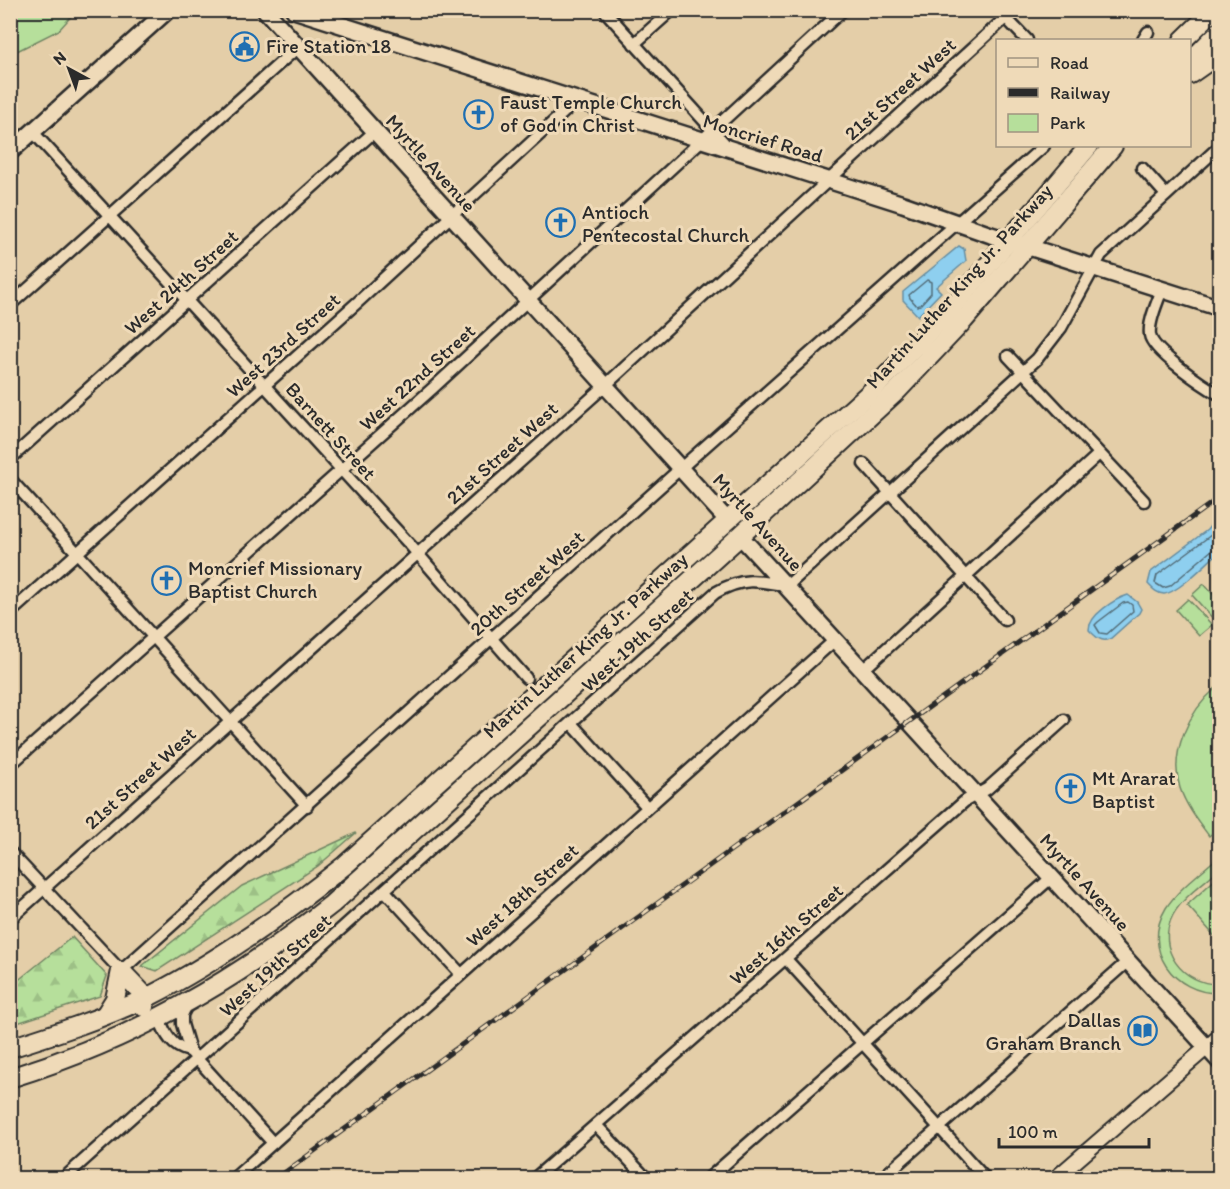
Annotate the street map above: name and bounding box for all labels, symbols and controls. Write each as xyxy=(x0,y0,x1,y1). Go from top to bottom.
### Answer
public building icon: Fire Station 18 xyxy=(229,30,261,62)
street label: 21st Street West xyxy=(839,33,961,145)
place label: Fire Station 18 xyxy=(266,34,391,58)
north arrow xyxy=(39,39,99,99)
legend xyxy=(996,39,1191,147)
text: N xyxy=(49,47,70,69)
text: Road xyxy=(1050,52,1089,74)
text: Railway xyxy=(1050,82,1111,104)
place label: Faust Temple Church of God in Christ xyxy=(500,90,682,137)
church icon: Faust Temple Church of God in Christ xyxy=(463,98,495,130)
street label: Moncrief Road xyxy=(700,108,826,168)
street label: Myrtle Avenue xyxy=(381,109,481,217)
text: Park xyxy=(1050,112,1085,134)
street label: Martin Luther King Jr. Parkway xyxy=(861,178,1058,393)
place label: Antioch Pentecostal Church xyxy=(582,200,750,247)
church icon: Antioch Pentecostal Church xyxy=(545,207,577,239)
street label: West 24th Street xyxy=(119,224,243,340)
street label: West 23rd Street xyxy=(221,288,345,402)
street label: West 22nd Street xyxy=(354,319,480,435)
street label: Barnett Street xyxy=(281,377,382,485)
street label: 21st Street West xyxy=(441,397,563,509)
street label: Myrtle Avenue xyxy=(708,468,808,576)
street label: 20th Street West xyxy=(465,525,589,641)
street label: Martin Luther King Jr. Parkway xyxy=(478,546,693,743)
place label: Moncrief Missionary Baptist Church xyxy=(188,556,362,603)
church icon: Moncrief Missionary Baptist Church xyxy=(151,564,183,596)
street label: West 19th Street xyxy=(576,583,698,697)
street label: 21st Street West xyxy=(79,722,201,834)
place label: Mt Ararat Baptist xyxy=(1092,766,1176,813)
church icon: Mt Ararat Baptist xyxy=(1055,773,1087,805)
street label: Myrtle Avenue xyxy=(1035,828,1135,936)
street label: West 18th Street xyxy=(461,838,583,952)
street label: West 16th Street xyxy=(724,878,848,990)
street label: West 19th Street xyxy=(214,908,336,1022)
place label: Dallas Graham Branch xyxy=(985,1008,1121,1055)
library icon: Dallas Graham Branch xyxy=(1126,1015,1158,1047)
scale bar xyxy=(999,1111,1149,1149)
text: 100 m xyxy=(1008,1121,1058,1143)

